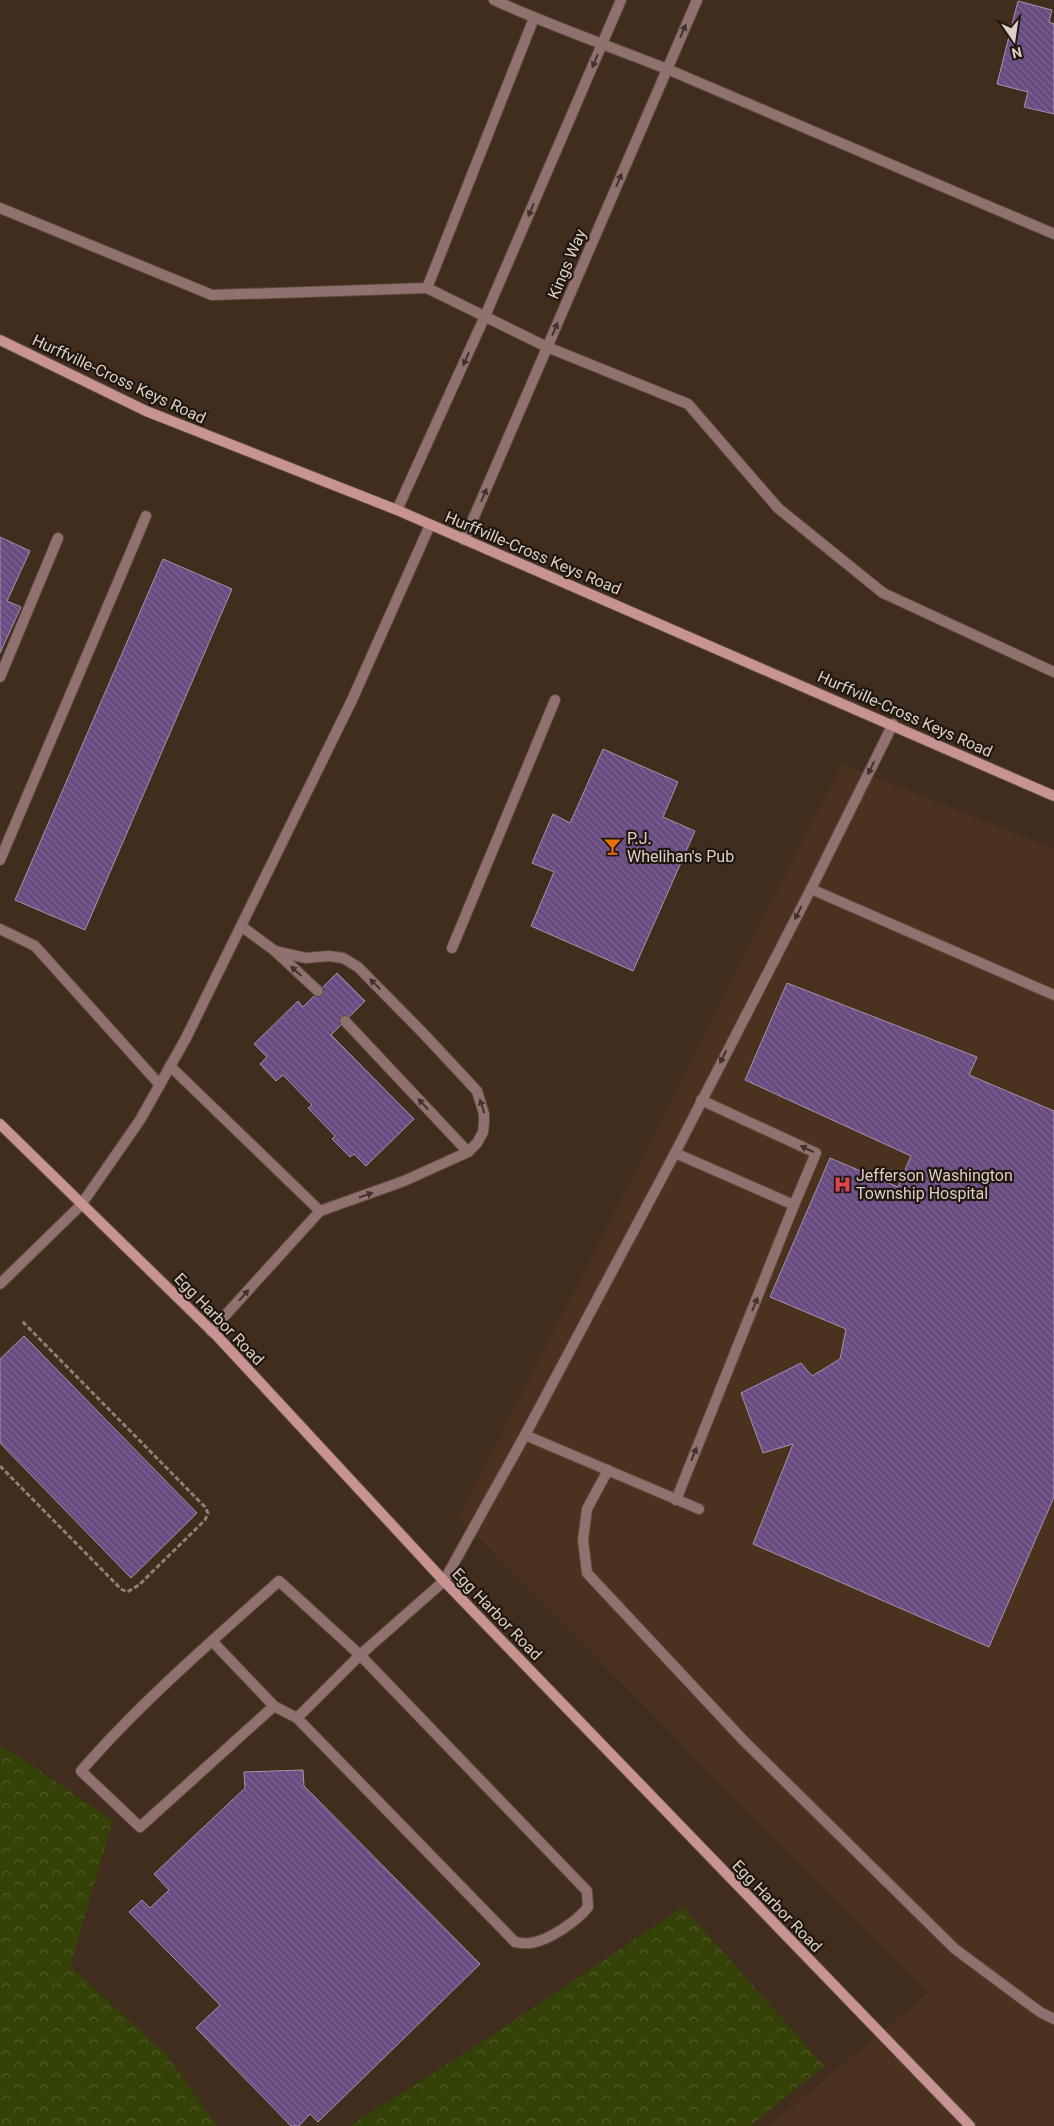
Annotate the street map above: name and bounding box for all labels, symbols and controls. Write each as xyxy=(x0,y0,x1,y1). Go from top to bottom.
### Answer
north arrow xyxy=(989,15,1039,65)
one-way arrow xyxy=(680,24,688,38)
text: N xyxy=(1010,44,1024,62)
one-way arrow xyxy=(591,54,599,68)
one-way arrow xyxy=(615,173,623,187)
one-way arrow xyxy=(526,203,534,217)
street label: Kings Way xyxy=(544,226,590,302)
one-way arrow xyxy=(551,322,559,336)
street label: Hurffville-Cross Keys Road xyxy=(29,330,209,428)
one-way arrow xyxy=(461,352,469,366)
one-way arrow xyxy=(480,488,488,502)
street label: Hurffville-Cross Keys Road xyxy=(442,507,624,599)
street label: Hurffville-Cross Keys Road xyxy=(815,667,995,761)
one-way arrow xyxy=(867,761,875,775)
place label: P.J. Whelihan's Pub xyxy=(627,829,734,866)
bar icon: P.J. Whelihan's Pub xyxy=(603,837,623,857)
one-way arrow xyxy=(794,906,802,920)
one-way arrow xyxy=(291,965,303,977)
one-way arrow xyxy=(370,979,382,991)
one-way arrow xyxy=(719,1050,727,1065)
one-way arrow xyxy=(417,1098,429,1110)
one-way arrow xyxy=(477,1098,485,1113)
one-way arrow xyxy=(800,1145,814,1153)
place label: Jefferson Washington Township Hospital xyxy=(856,1166,1013,1203)
hospital icon: Jefferson Washington Township Hospital xyxy=(832,1174,852,1194)
one-way arrow xyxy=(359,1191,374,1198)
street label: Egg Harbor Road xyxy=(170,1269,268,1369)
one-way arrow xyxy=(238,1289,250,1301)
one-way arrow xyxy=(751,1296,759,1311)
one-way arrow xyxy=(691,1447,699,1462)
street label: Egg Harbor Road xyxy=(448,1564,546,1664)
street label: Egg Harbor Road xyxy=(728,1856,826,1956)

